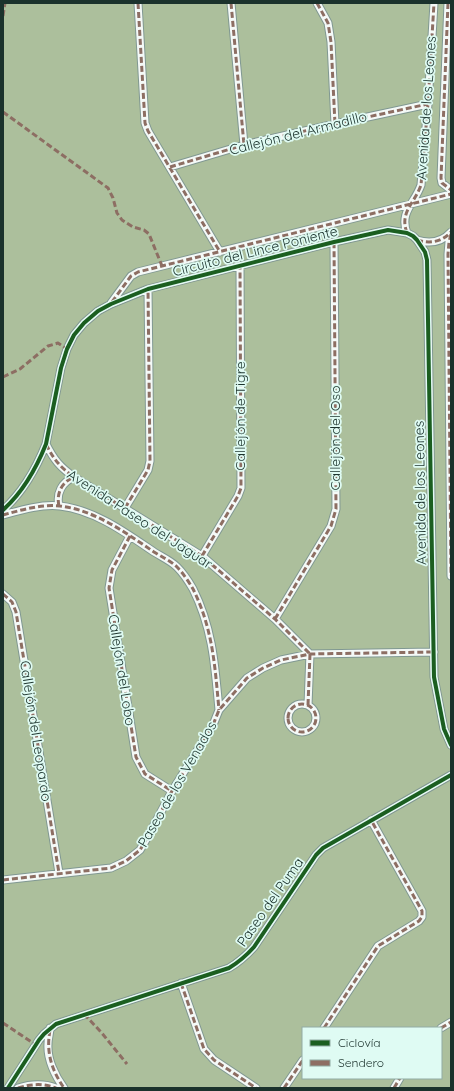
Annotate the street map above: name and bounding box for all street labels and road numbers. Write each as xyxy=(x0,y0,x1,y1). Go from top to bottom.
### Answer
street label: Avenida de los Leones xyxy=(412,35,440,181)
street label: Callejón del Armadillo xyxy=(227,107,369,159)
street label: Circuito del Lince Poniente xyxy=(170,222,340,280)
street label: Callejón de Tigre xyxy=(231,361,249,471)
street label: Callejón del Oso xyxy=(326,385,344,491)
street label: Avenida de los Leones xyxy=(410,421,430,565)
street label: Avenida Paseo del Jaguar xyxy=(64,465,217,573)
street label: Callejón del Lobo xyxy=(104,613,140,727)
street label: Callejón del Leopardo xyxy=(16,659,56,803)
street label: Paseo de los Venados xyxy=(134,718,220,850)
street label: Paseo del Puma xyxy=(233,854,307,950)

